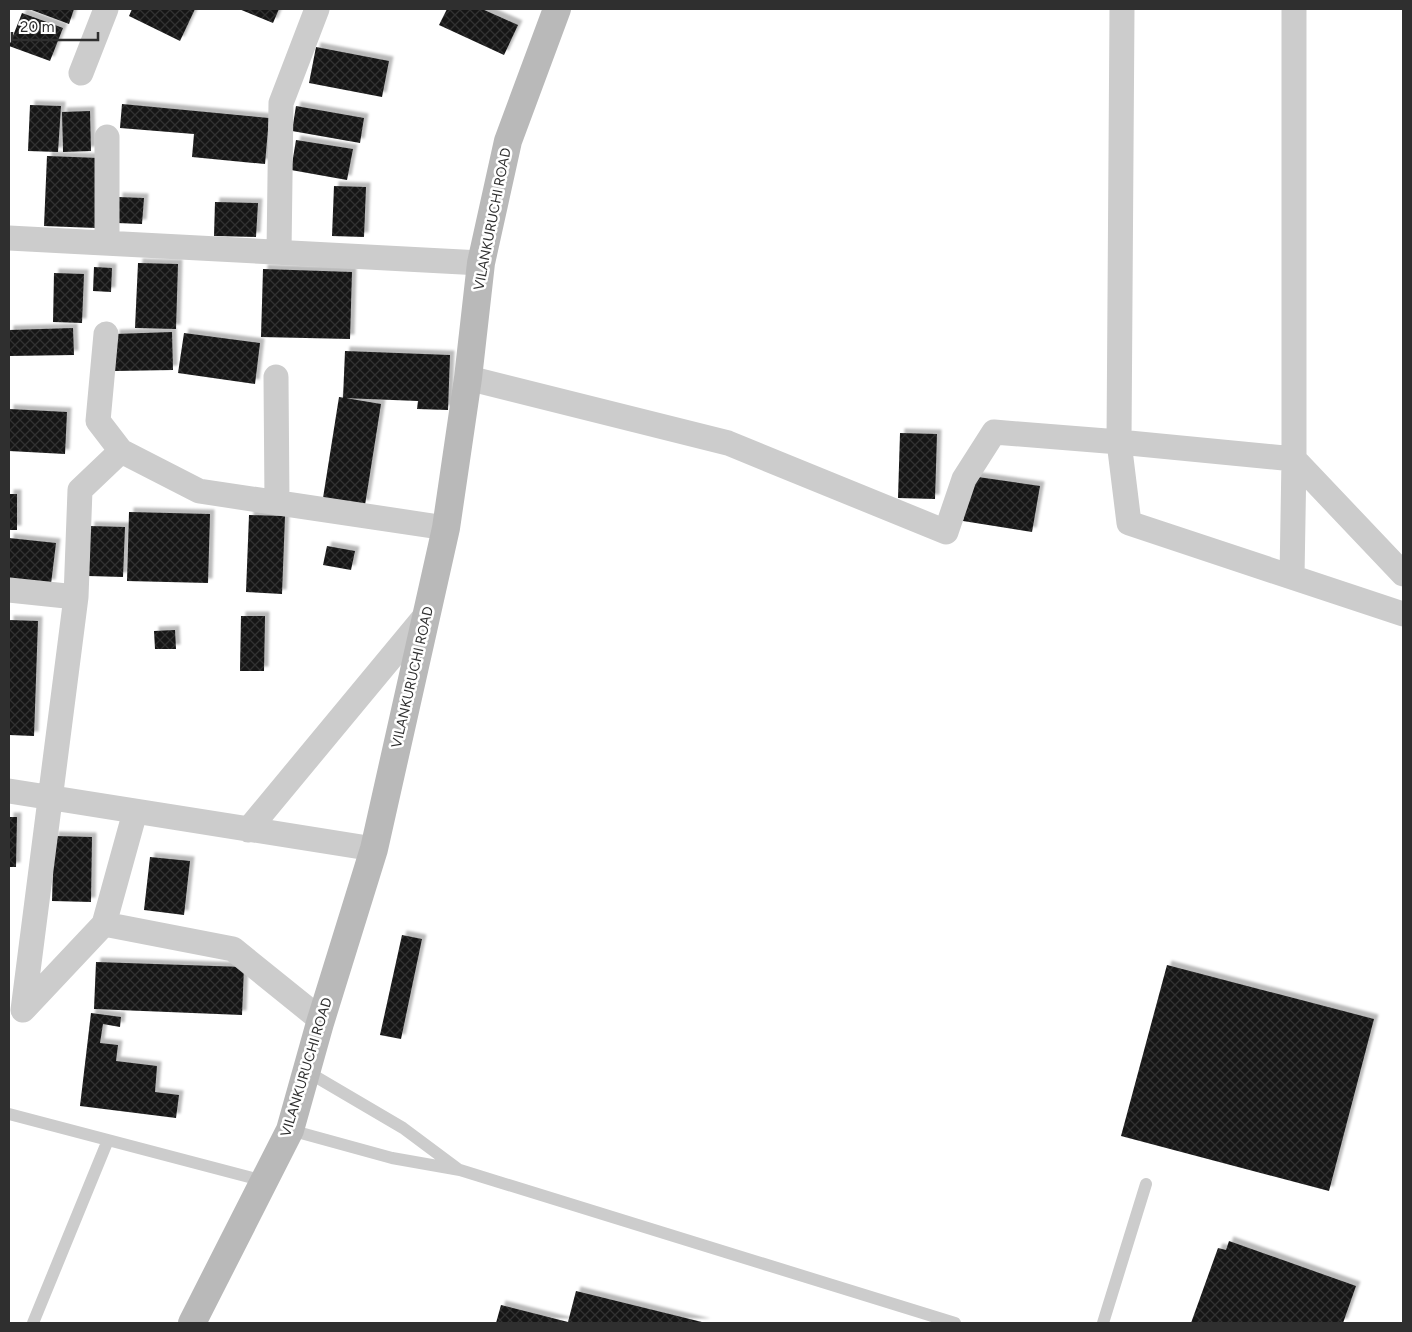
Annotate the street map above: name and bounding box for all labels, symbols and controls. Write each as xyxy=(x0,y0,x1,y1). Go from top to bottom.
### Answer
scale bar xyxy=(12,10,99,42)
text: 20 m xyxy=(20,18,54,36)
street label: VILANKURUCHI ROAD xyxy=(470,146,515,292)
street label: VILANKURUCHI ROAD xyxy=(388,605,437,750)
street label: VILANKURUCHI ROAD xyxy=(277,995,336,1139)

